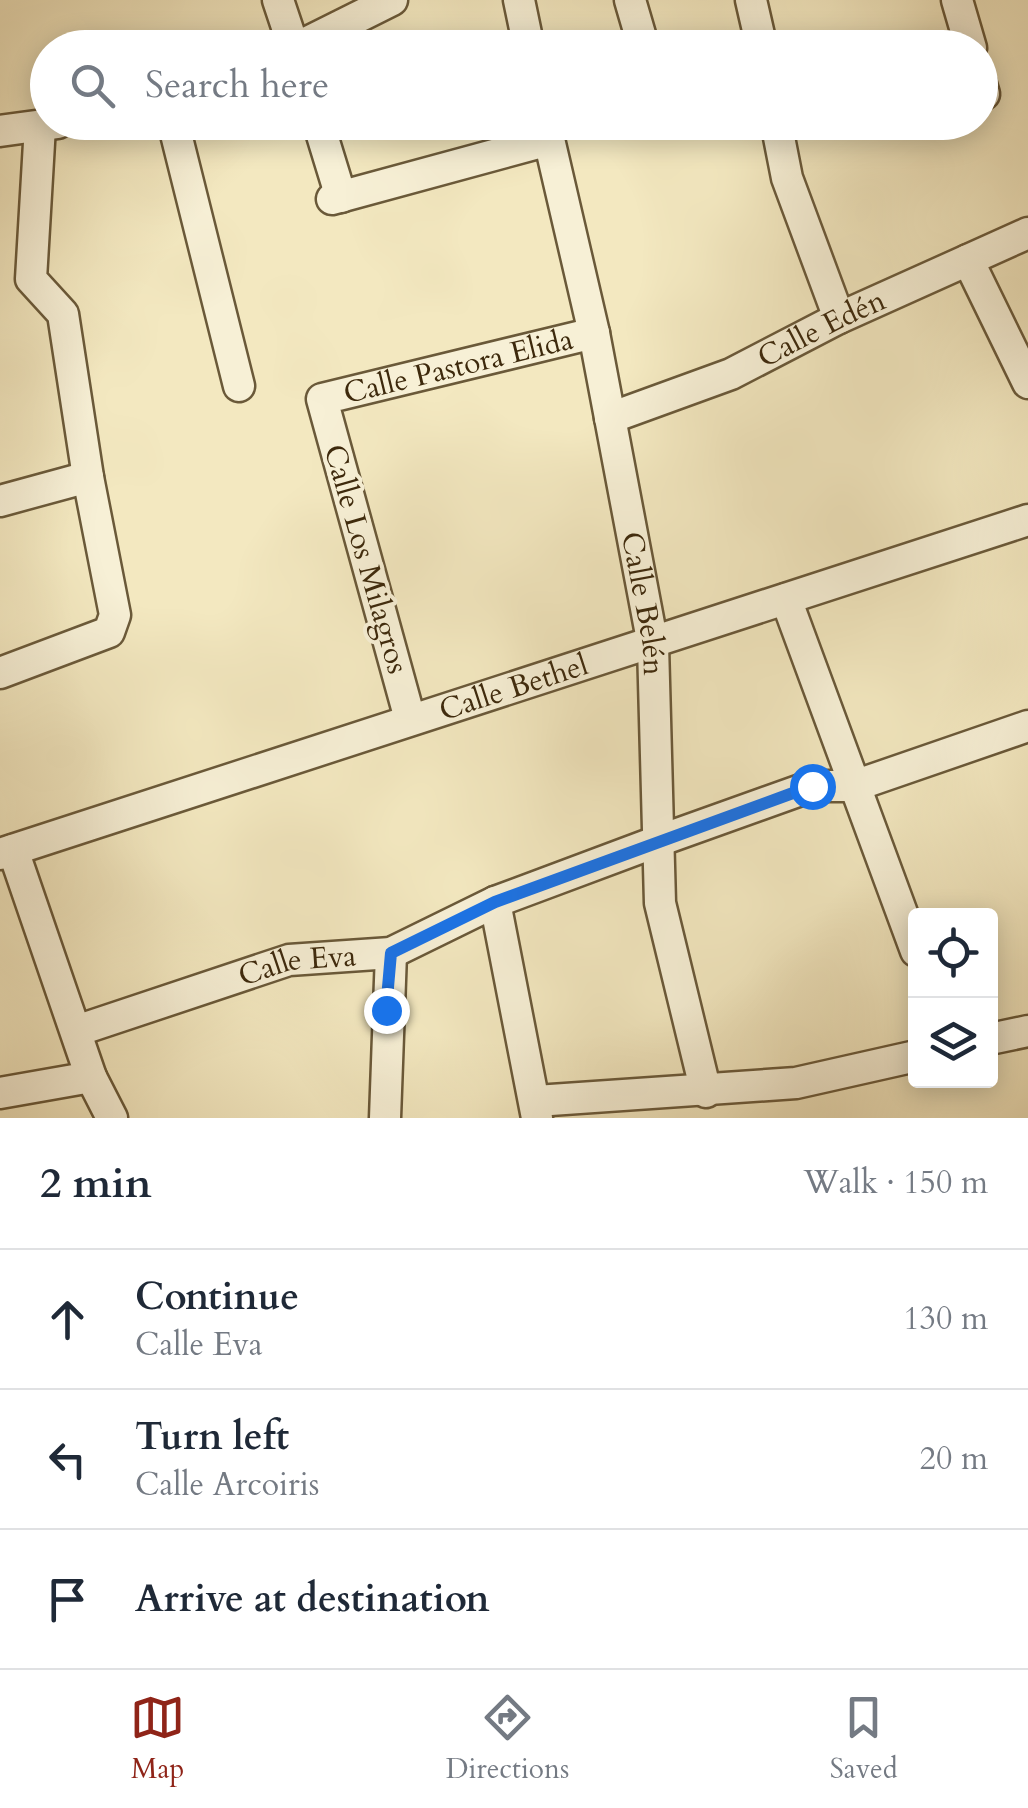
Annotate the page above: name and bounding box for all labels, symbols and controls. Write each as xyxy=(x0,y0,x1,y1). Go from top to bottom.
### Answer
search box xyxy=(30,30,998,140)
icon: search xyxy=(65,58,120,113)
text: Search here xyxy=(145,59,329,111)
street label: Calle Edén xyxy=(750,279,892,377)
street label: Calle Pastora Elida xyxy=(339,318,577,414)
street label: Calle Los Milagros xyxy=(314,440,418,678)
street label: Calle Belén xyxy=(612,528,674,676)
street label: Calle Bethel xyxy=(434,644,594,730)
route start xyxy=(790,764,836,810)
map controls xyxy=(908,908,998,1088)
button: locate xyxy=(908,908,998,998)
street label: Calle Eva xyxy=(233,935,358,996)
route end xyxy=(364,988,410,1034)
button: layers xyxy=(908,998,998,1088)
text: 2 min xyxy=(40,1155,152,1212)
text: Walk · 150 m xyxy=(803,1161,988,1205)
text: Continue xyxy=(135,1271,299,1323)
icon: ahead xyxy=(40,1292,95,1347)
text: 130 m xyxy=(903,1297,988,1341)
text: Calle Eva xyxy=(135,1323,262,1367)
text: Turn left xyxy=(135,1411,289,1463)
icon: left xyxy=(40,1432,95,1487)
text: 20 m xyxy=(920,1437,988,1481)
text: Calle Arcoiris xyxy=(135,1463,319,1507)
icon: arrive xyxy=(40,1572,95,1627)
text: Arrive at destination xyxy=(135,1573,490,1625)
tab: Map xyxy=(130,1690,185,1788)
tab: Directions xyxy=(446,1690,569,1788)
tab: Saved xyxy=(830,1690,898,1788)

